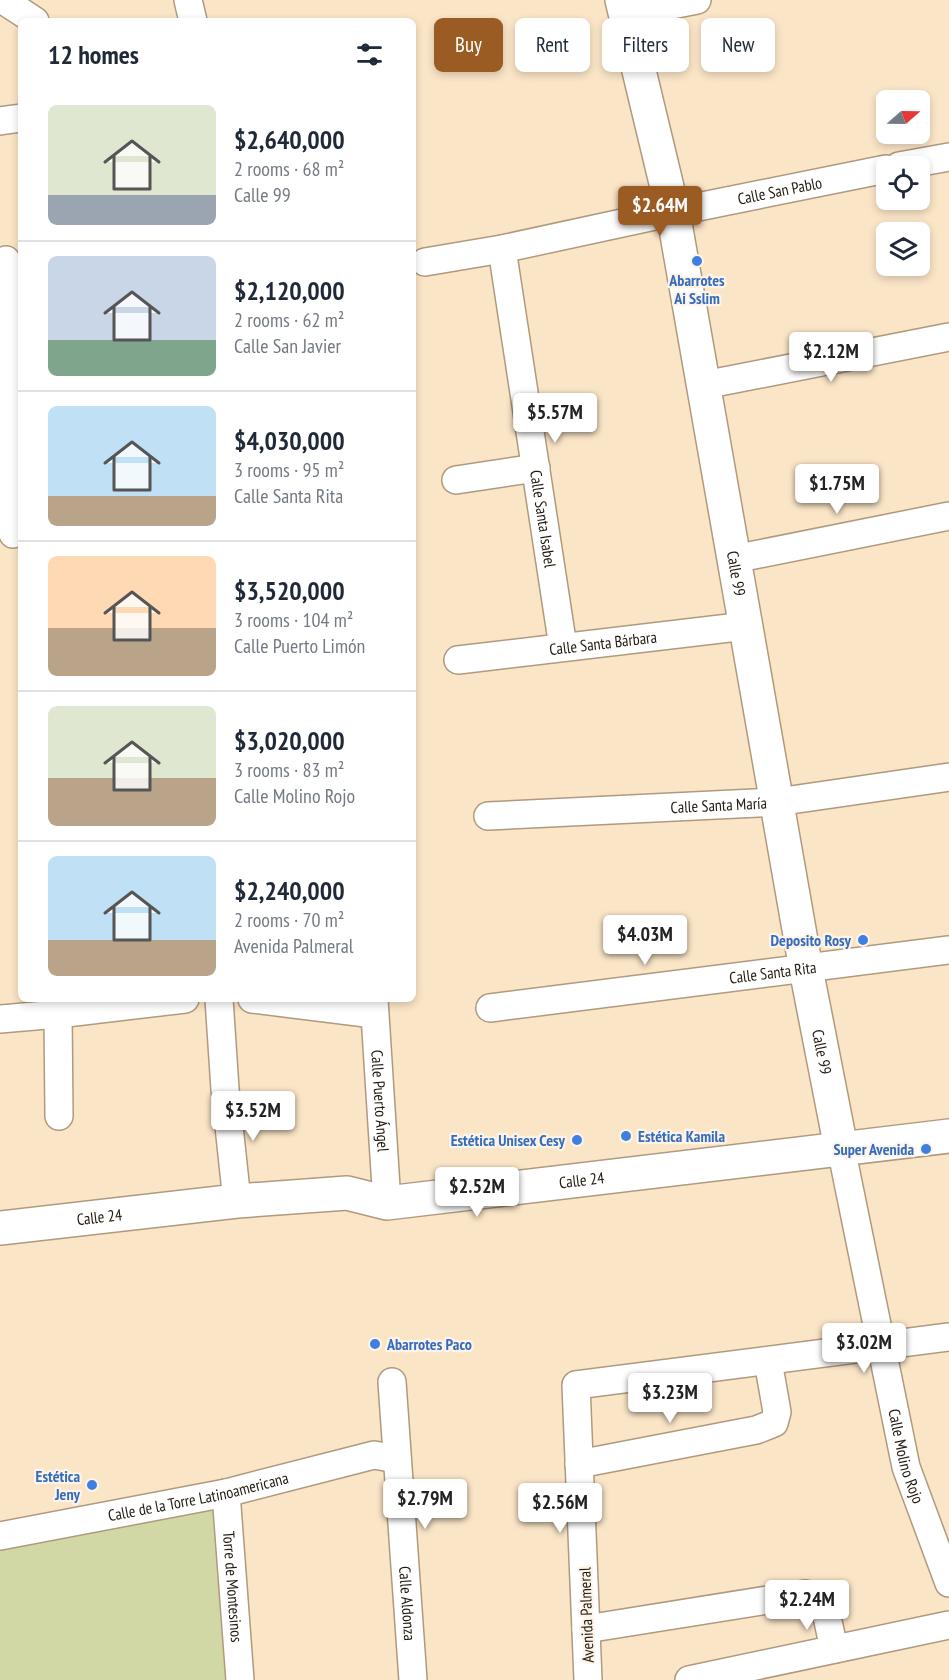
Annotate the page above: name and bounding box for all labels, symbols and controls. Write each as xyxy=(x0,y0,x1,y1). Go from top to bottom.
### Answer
chip: Buy xyxy=(434,18,503,72)
chip: Rent xyxy=(515,18,590,72)
chip: Filters xyxy=(602,18,689,72)
chip: New xyxy=(701,18,775,72)
text: 12 homes xyxy=(48,38,139,71)
icon: filters xyxy=(353,38,386,71)
north arrow xyxy=(876,90,930,144)
map controls xyxy=(876,90,930,276)
text: $2,640,000 xyxy=(234,123,345,156)
icon: home xyxy=(96,129,168,201)
text: 2 rooms · 68 m² xyxy=(234,156,344,182)
button: locate xyxy=(876,156,930,210)
street label: Calle San Pablo xyxy=(736,172,824,209)
text: Calle 99 xyxy=(234,182,291,208)
pin: $2.64M xyxy=(611,186,709,237)
text: $2.64M xyxy=(632,192,688,218)
button: layers xyxy=(876,222,930,276)
marker: Abarrotes Ai Sslim xyxy=(690,254,704,268)
place label: Abarrotes Ai Sslim xyxy=(668,270,725,308)
text: $2,120,000 xyxy=(234,274,345,307)
icon: home xyxy=(96,280,168,352)
text: 2 rooms · 62 m² xyxy=(234,307,344,333)
pin: $2.12M xyxy=(782,332,880,383)
text: Calle San Javier xyxy=(234,333,341,359)
text: $2.12M xyxy=(803,338,859,364)
pin: $5.57M xyxy=(506,393,604,444)
text: $5.57M xyxy=(527,399,583,425)
text: $4,030,000 xyxy=(234,424,345,457)
icon: home xyxy=(96,430,168,502)
text: 3 rooms · 95 m² xyxy=(234,457,344,483)
pin: $1.75M xyxy=(788,464,886,515)
street label: Calle Santa Isabel xyxy=(526,469,561,569)
text: $1.75M xyxy=(809,470,865,496)
text: Calle Santa Rita xyxy=(234,483,343,509)
street label: Calle 99 xyxy=(723,549,750,598)
text: $3,520,000 xyxy=(234,574,345,607)
icon: home xyxy=(96,580,168,652)
text: 3 rooms · 104 m² xyxy=(234,607,353,633)
street label: Calle Santa Bárbara xyxy=(548,627,658,659)
text: Calle Puerto Limón xyxy=(234,633,365,659)
text: $3,020,000 xyxy=(234,724,345,757)
icon: home xyxy=(96,730,168,802)
text: 3 rooms · 83 m² xyxy=(234,757,344,783)
text: Calle Molino Rojo xyxy=(234,783,355,809)
street label: Calle Santa María xyxy=(670,793,767,817)
text: $2,240,000 xyxy=(234,874,345,907)
icon: home xyxy=(96,880,168,952)
text: 2 rooms · 70 m² xyxy=(234,907,344,933)
pin: $4.03M xyxy=(596,915,694,966)
text: $4.03M xyxy=(617,921,673,947)
place label: Deposito Rosy xyxy=(771,930,852,950)
text: Avenida Palmeral xyxy=(234,933,353,959)
marker: Deposito Rosy xyxy=(856,933,870,947)
street label: Calle Santa Rita xyxy=(728,957,817,988)
street label: Calle 99 xyxy=(808,1028,836,1076)
street label: Calle Puerto Ángel xyxy=(367,1049,394,1153)
pin: $3.52M xyxy=(204,1091,302,1142)
text: $3.52M xyxy=(225,1097,281,1123)
place label: Estética Kamila xyxy=(638,1126,726,1146)
marker: Estética Kamila xyxy=(619,1129,633,1143)
place label: Estética Unisex Cesy xyxy=(451,1130,566,1150)
marker: Estética Unisex Cesy xyxy=(570,1133,584,1147)
place label: Super Avenida xyxy=(834,1139,914,1159)
marker: Super Avenida xyxy=(919,1142,933,1156)
pin: $2.52M xyxy=(428,1167,526,1218)
street label: Calle 24 xyxy=(558,1167,605,1192)
text: $2.52M xyxy=(449,1173,505,1199)
street label: Calle 24 xyxy=(76,1204,123,1229)
pin: $3.02M xyxy=(815,1323,913,1374)
text: $3.02M xyxy=(836,1329,892,1355)
place label: Abarrotes Paco xyxy=(386,1334,472,1354)
marker: Abarrotes Paco xyxy=(368,1337,382,1351)
pin: $3.23M xyxy=(621,1373,719,1424)
text: $3.23M xyxy=(642,1379,698,1405)
street label: Calle Molino Rojo xyxy=(884,1407,929,1506)
place label: Estética Jeny xyxy=(36,1466,81,1504)
street label: Calle de la Torre Latinoamericana xyxy=(106,1467,290,1525)
marker: Estética Jeny xyxy=(85,1478,99,1492)
pin: $2.79M xyxy=(376,1479,474,1530)
pin: $2.56M xyxy=(511,1483,609,1534)
text: $2.79M xyxy=(397,1485,453,1511)
text: $2.56M xyxy=(532,1489,588,1515)
street label: Torre de Montesinos xyxy=(219,1530,247,1643)
street label: Calle Aldonza xyxy=(395,1565,420,1642)
street label: Avenida Palmeral xyxy=(574,1567,598,1663)
pin: $2.24M xyxy=(758,1580,856,1631)
text: $2.24M xyxy=(779,1586,835,1612)

